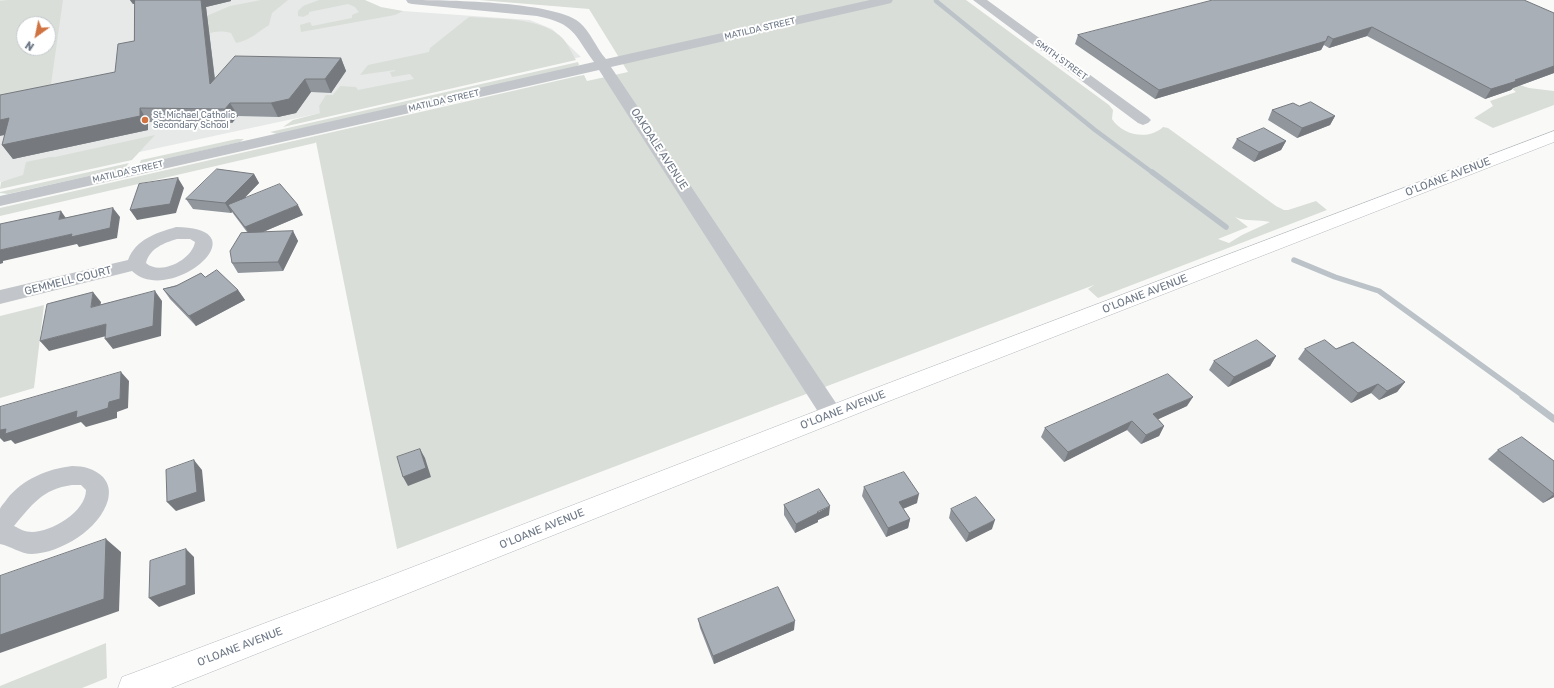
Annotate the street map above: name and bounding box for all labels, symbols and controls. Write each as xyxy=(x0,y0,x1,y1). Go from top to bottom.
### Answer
north arrow xyxy=(16,16,56,56)
street label: MATILDA STREET xyxy=(724,16,796,42)
street label: SMITH STREET xyxy=(1033,37,1089,83)
text: N xyxy=(23,38,37,53)
street label: MATILDA STREET xyxy=(408,88,480,114)
street label: OAKDALE AVENUE xyxy=(628,106,690,192)
place label: St. Michael Catholic Secondary School xyxy=(153,110,235,131)
marker: St. Michael Catholic Secondary School xyxy=(140,115,150,125)
street label: O'LOANE AVENUE xyxy=(1403,155,1493,199)
street label: MATILDA STREET xyxy=(92,159,164,185)
street label: GEMMELL COURT xyxy=(23,264,113,298)
street label: O'LOANE AVENUE xyxy=(1100,272,1190,316)
street label: O'LOANE AVENUE xyxy=(798,388,888,432)
street label: O'LOANE AVENUE xyxy=(498,506,586,552)
street label: O'LOANE AVENUE xyxy=(195,625,285,669)

